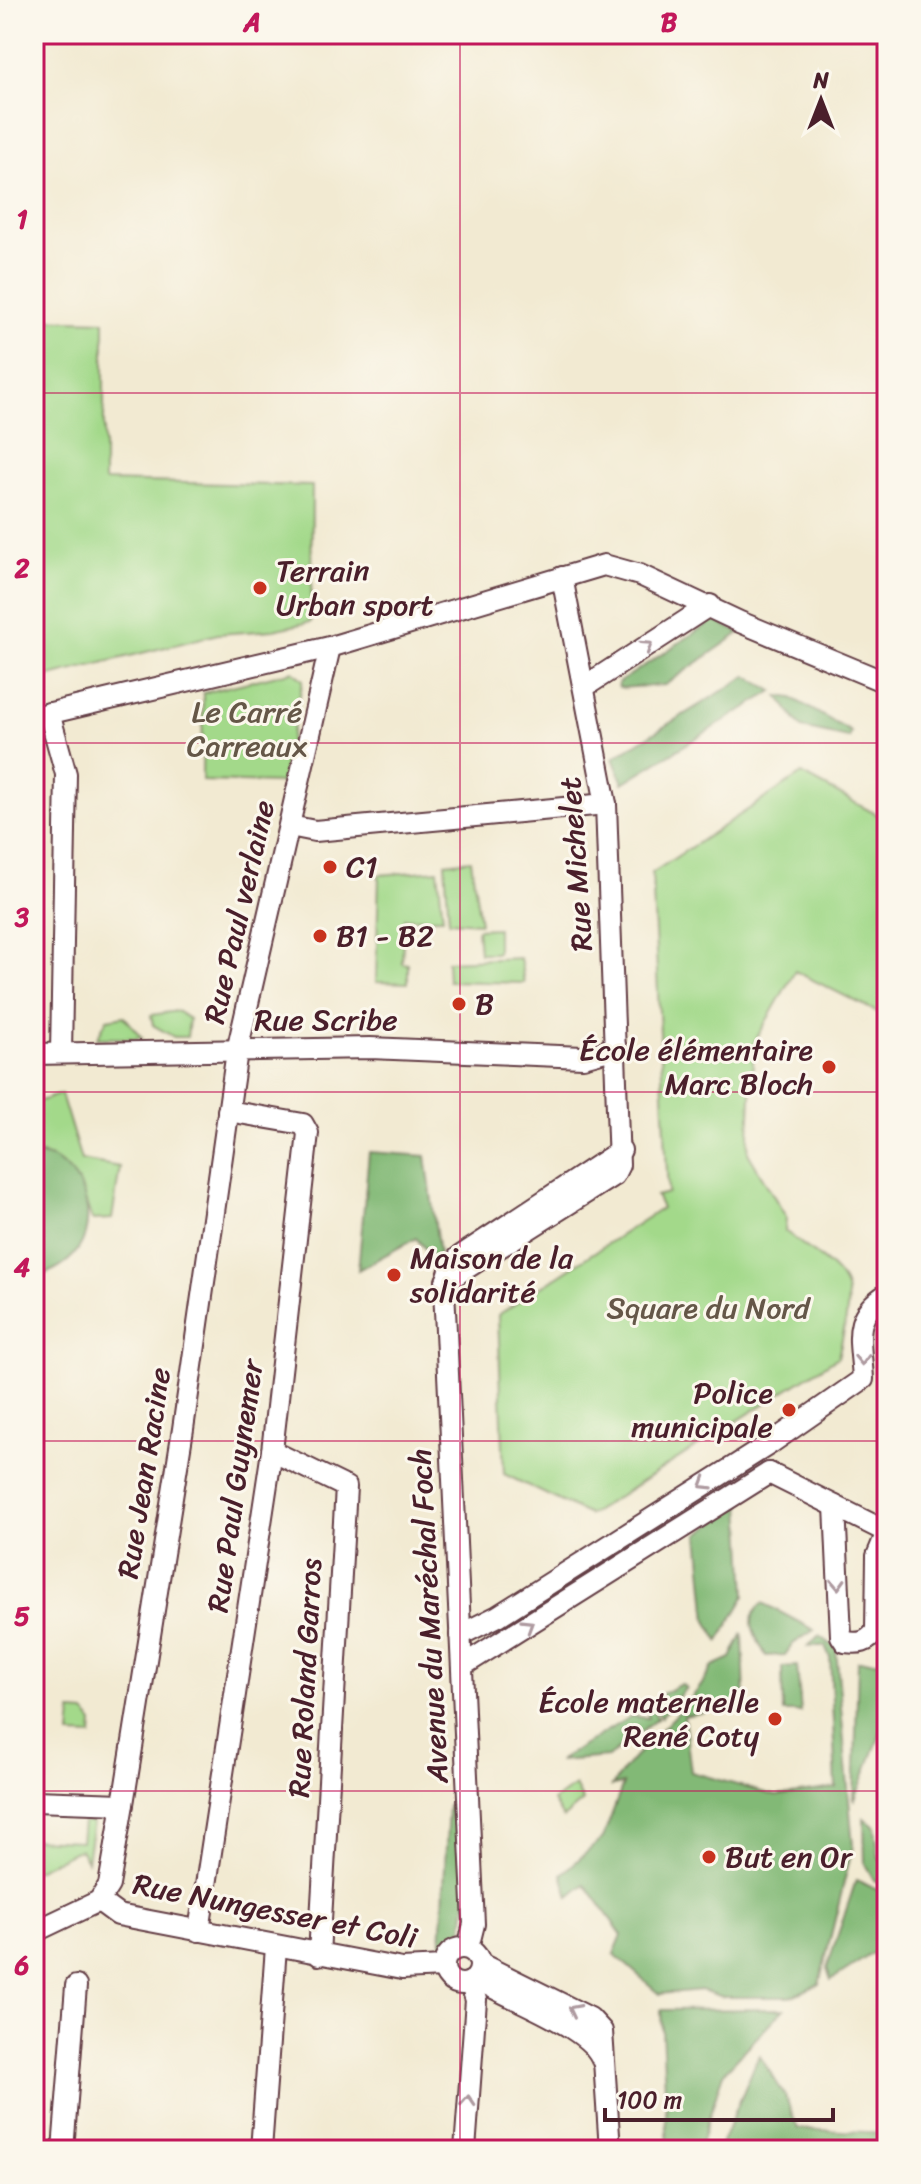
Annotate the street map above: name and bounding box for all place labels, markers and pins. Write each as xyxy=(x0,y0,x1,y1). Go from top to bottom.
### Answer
place label: Terrain Urban sport xyxy=(276,544,434,632)
marker: Terrain Urban sport xyxy=(251,579,269,597)
place label: C1 xyxy=(346,840,378,894)
marker: C1 xyxy=(321,858,339,876)
place label: B1 - B2 xyxy=(336,909,434,963)
marker: B1 - B2 xyxy=(311,927,329,945)
place label: B xyxy=(475,977,494,1031)
marker: B xyxy=(450,995,468,1013)
place label: École élémentaire Marc Bloch xyxy=(579,1023,813,1111)
marker: École élémentaire Marc Bloch xyxy=(820,1058,838,1076)
place label: Maison de la solidarité xyxy=(409,1231,574,1319)
marker: Maison de la solidarité xyxy=(385,1266,403,1284)
place label: Police municipale xyxy=(631,1366,773,1454)
marker: Police municipale xyxy=(780,1401,798,1419)
place label: École maternelle René Coty xyxy=(538,1675,760,1763)
marker: École maternelle René Coty xyxy=(766,1710,784,1728)
place label: But en Or xyxy=(725,1830,854,1884)
marker: But en Or xyxy=(700,1848,718,1866)

